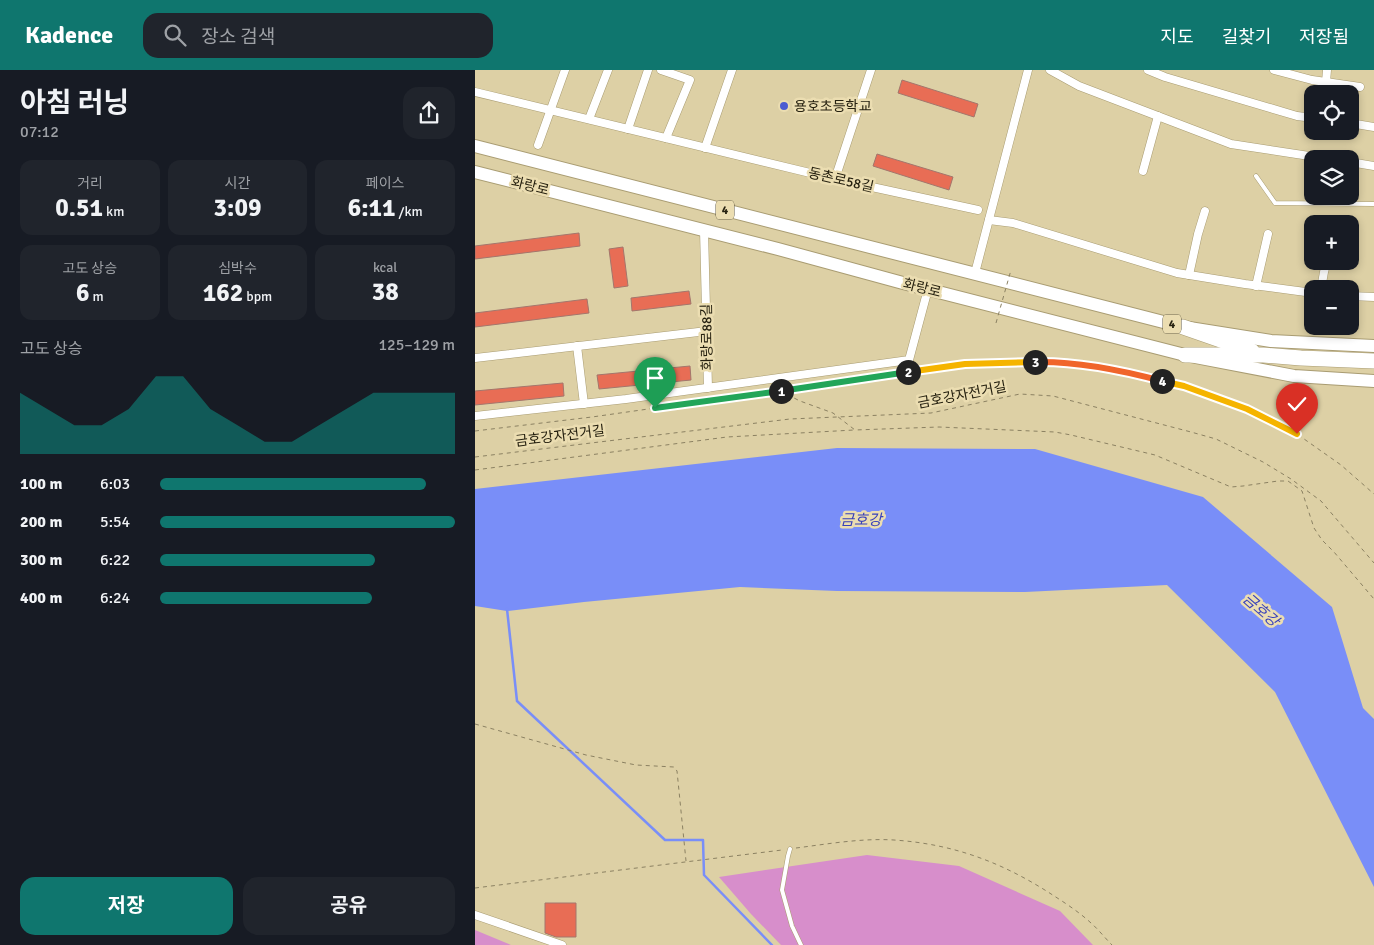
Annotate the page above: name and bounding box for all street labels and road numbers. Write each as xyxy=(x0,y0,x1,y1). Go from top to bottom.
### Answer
street label: 동촌로58길 xyxy=(807,164,875,196)
street label: 화랑로 xyxy=(509,173,551,199)
road number: 4 xyxy=(716,200,734,220)
street label: 화랑로 xyxy=(901,275,943,301)
street label: 화랑로88길 xyxy=(698,304,716,370)
road number: 4 xyxy=(1163,314,1181,334)
street label: 금호강자전거길 xyxy=(916,378,1008,412)
street label: 금호강자전거길 xyxy=(514,422,606,450)

